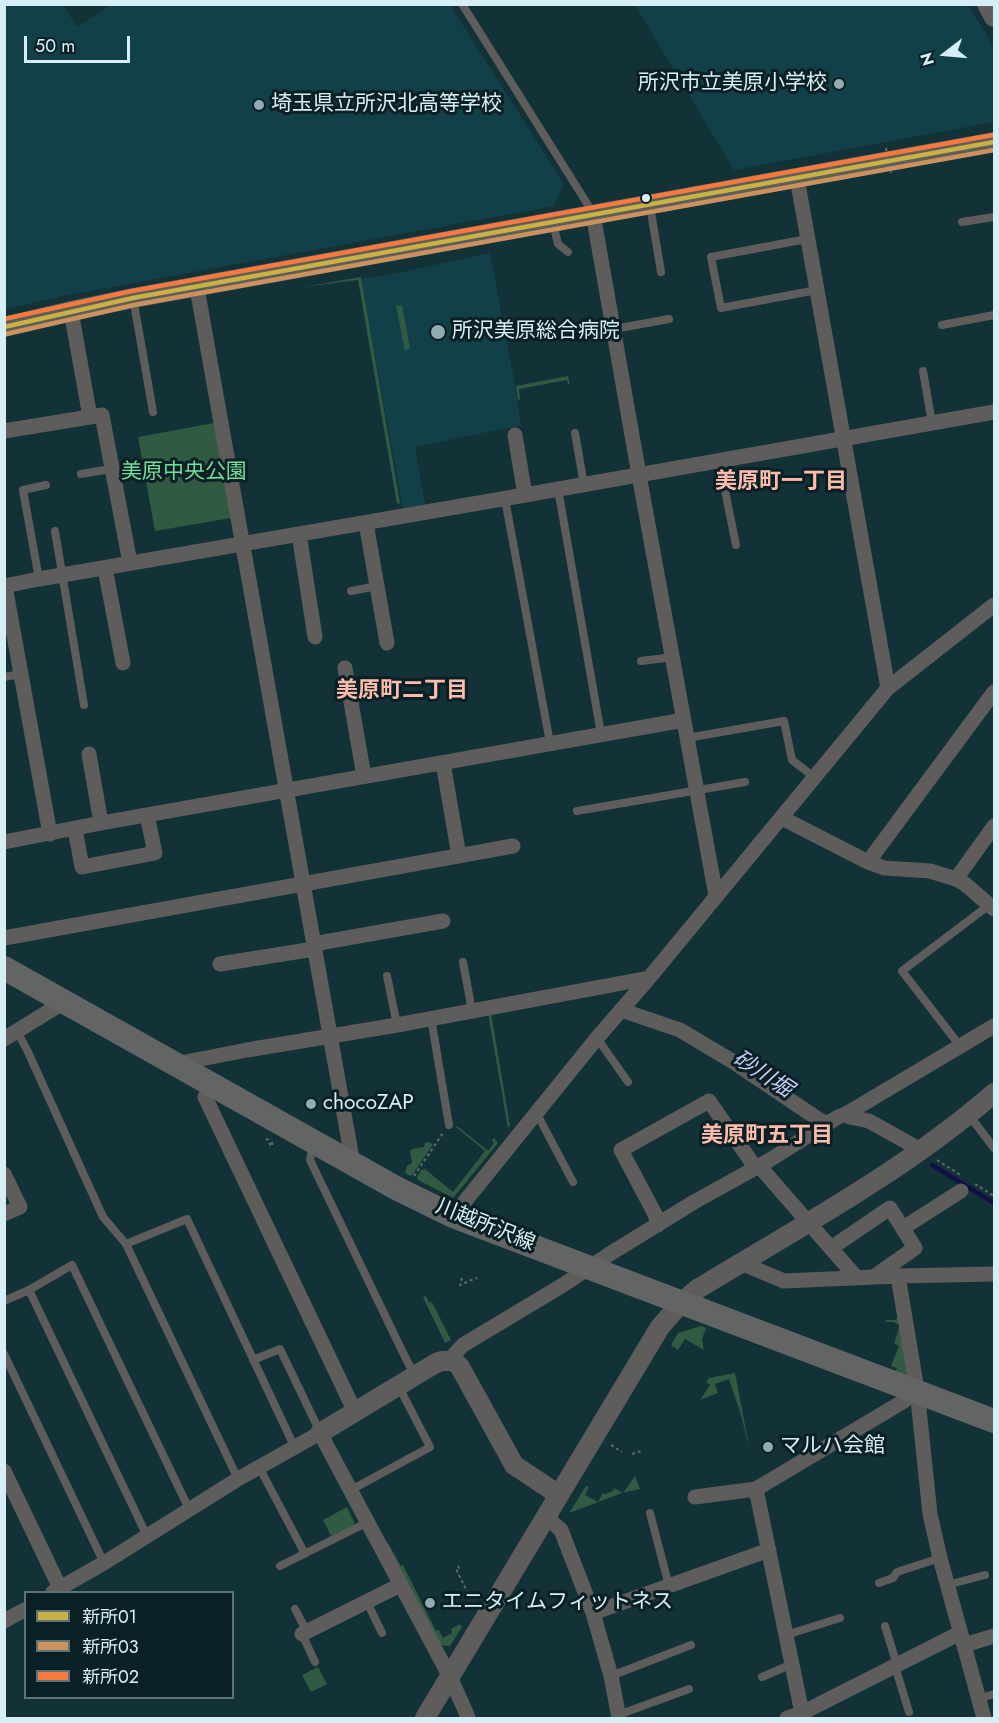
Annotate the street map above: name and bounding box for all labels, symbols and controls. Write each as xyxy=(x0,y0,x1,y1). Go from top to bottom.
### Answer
scale bar xyxy=(27,24,134,62)
north arrow xyxy=(915,24,975,84)
text: 50 m xyxy=(35,33,75,59)
text: N xyxy=(914,50,940,68)
place label: 所沢市立美原小学校 xyxy=(638,71,827,97)
marker: 所沢市立美原小学校 xyxy=(832,77,846,91)
place label: 埼玉県立所沢北高等学校 xyxy=(271,92,502,118)
marker: 埼玉県立所沢北高等学校 xyxy=(252,98,266,112)
unlabelled marker xyxy=(640,192,652,204)
place label: 所沢美原総合病院 xyxy=(452,319,620,345)
marker: 所沢美原総合病院 xyxy=(429,323,447,341)
park label: 美原中央公園 xyxy=(121,460,247,486)
district label: 美原町一丁目 xyxy=(715,470,847,496)
district label: 美原町二丁目 xyxy=(336,679,468,705)
water label: 砂川堀 xyxy=(727,1046,797,1104)
place label: chocoZAP xyxy=(323,1091,414,1117)
marker: chocoZAP xyxy=(304,1097,318,1111)
district label: 美原町五丁目 xyxy=(701,1124,833,1150)
street label: 川越所沢線 xyxy=(432,1195,538,1257)
place label: マルハ会館 xyxy=(780,1434,885,1460)
marker: マルハ会館 xyxy=(761,1440,775,1454)
place label: エニタイムフィットネス xyxy=(442,1590,673,1616)
legend xyxy=(24,1591,234,1699)
marker: エニタイムフィットネス xyxy=(423,1596,437,1610)
text: 新所01 xyxy=(82,1604,137,1630)
text: 新所03 xyxy=(82,1634,139,1660)
text: 新所02 xyxy=(82,1664,139,1690)

